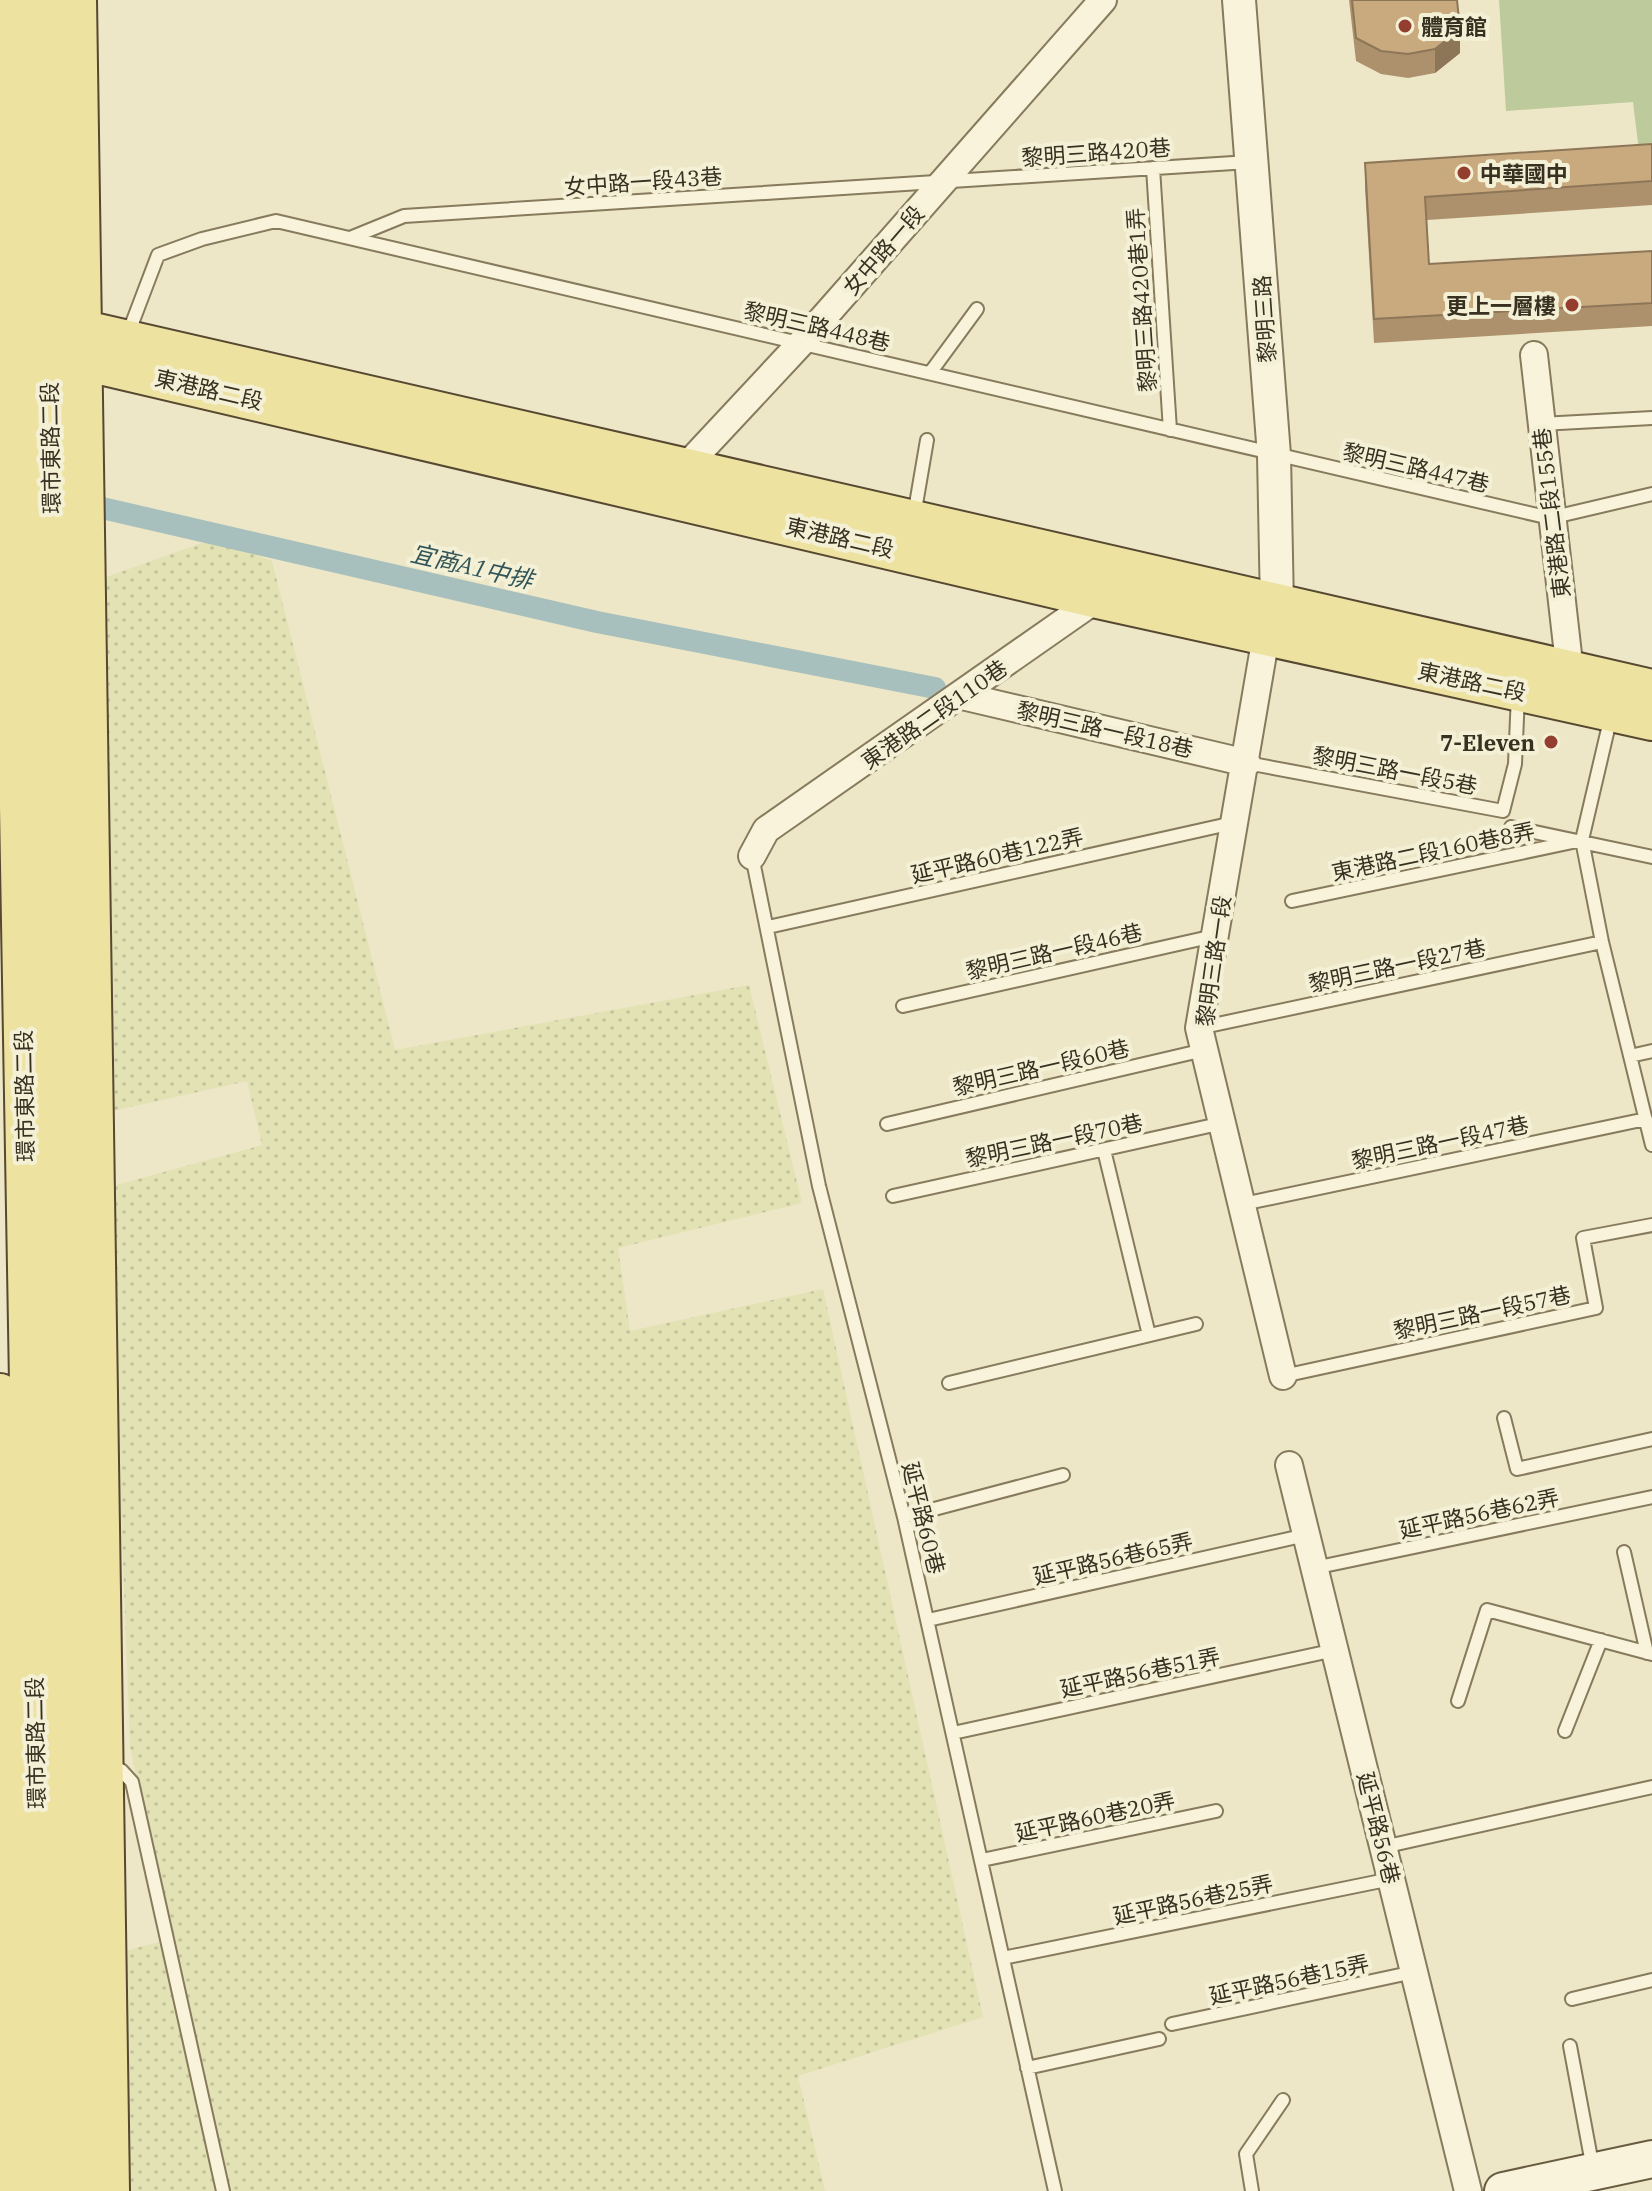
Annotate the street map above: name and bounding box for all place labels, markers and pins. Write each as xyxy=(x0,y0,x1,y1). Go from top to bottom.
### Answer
place label: 體育館 xyxy=(1421,12,1487,41)
marker: 體育館 xyxy=(1396,17,1414,35)
place label: 中華國中 xyxy=(1480,159,1568,188)
marker: 中華國中 xyxy=(1455,164,1473,182)
place label: 更上一層樓 xyxy=(1446,291,1556,320)
marker: 更上一層樓 xyxy=(1563,296,1581,314)
place label: 7-Eleven xyxy=(1440,728,1535,757)
marker: 7-Eleven xyxy=(1542,733,1560,751)

